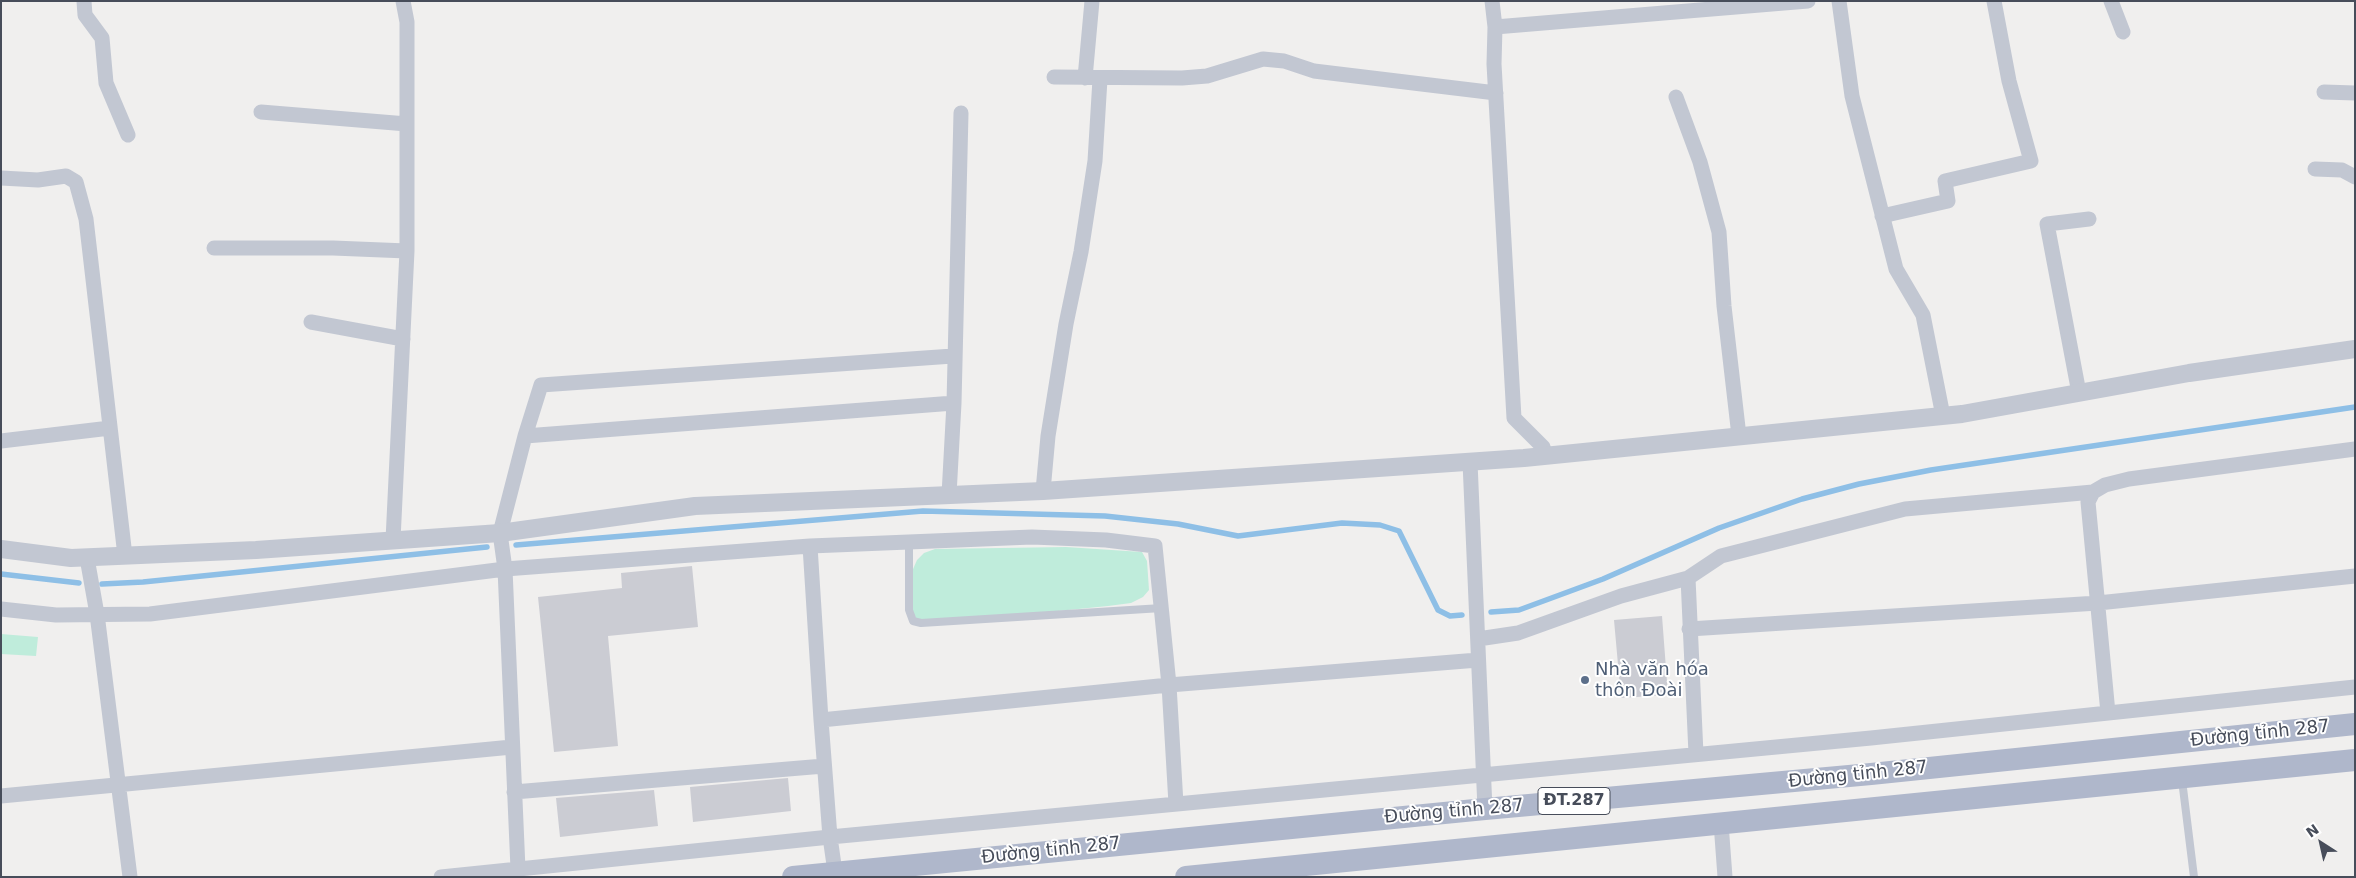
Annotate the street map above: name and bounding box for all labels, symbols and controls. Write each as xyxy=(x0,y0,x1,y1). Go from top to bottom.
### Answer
place label: Nhà văn hóa thôn Đoài xyxy=(1595,659,1709,702)
marker: Nhà văn hóa thôn Đoài xyxy=(1579,674,1591,686)
street label: Đường tỉnh 287 xyxy=(2189,716,2331,752)
street label: Đường tỉnh 287 xyxy=(1787,757,1929,793)
road number: ĐT.287 xyxy=(1538,788,1610,814)
street label: Đường tỉnh 287 xyxy=(1383,795,1525,829)
north arrow xyxy=(2296,818,2346,868)
text: N xyxy=(2303,821,2322,841)
street label: Đường tỉnh 287 xyxy=(980,833,1122,869)

